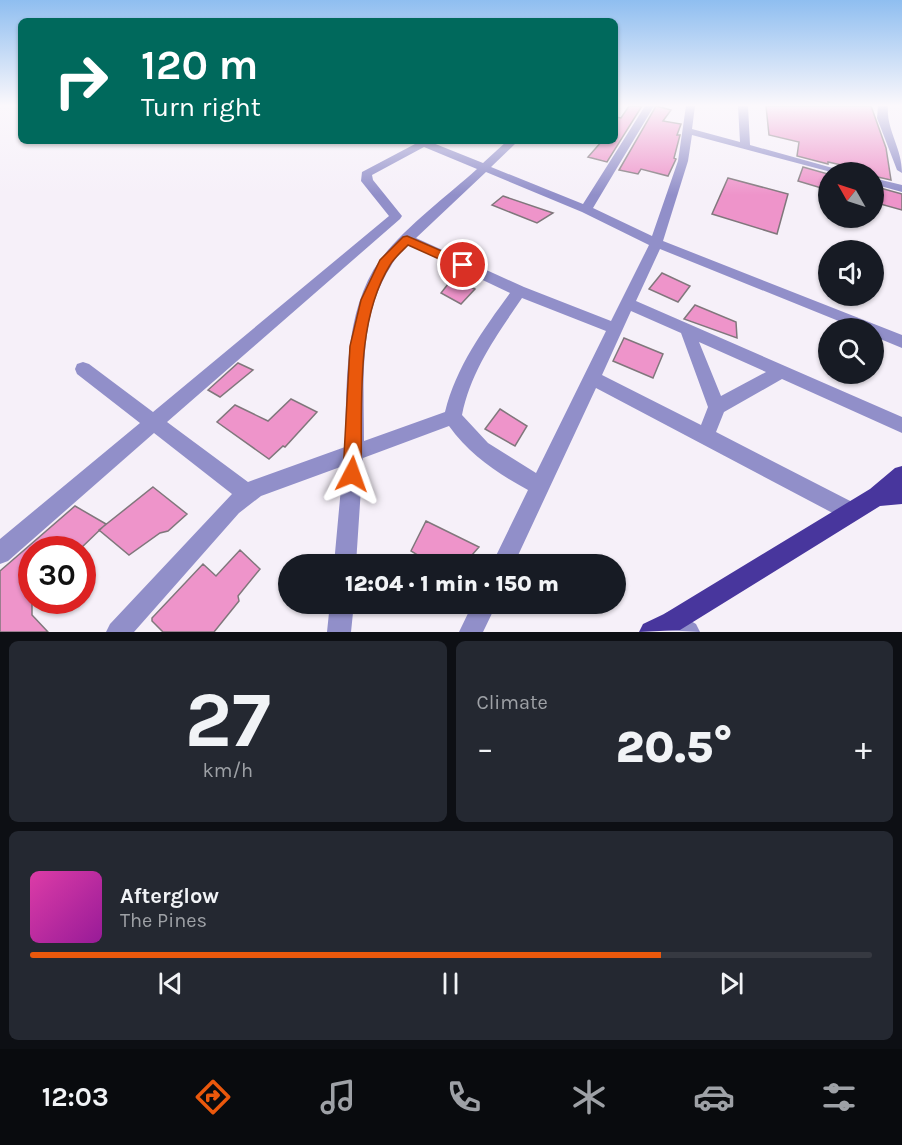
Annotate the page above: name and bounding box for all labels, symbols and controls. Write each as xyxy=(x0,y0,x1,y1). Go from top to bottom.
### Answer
text: 120 m xyxy=(141,40,258,90)
icon: right xyxy=(42,42,120,120)
text: Turn right xyxy=(141,91,261,123)
north arrow xyxy=(818,162,884,228)
map controls xyxy=(818,162,884,384)
pin xyxy=(437,239,488,290)
button: sound xyxy=(818,240,884,306)
icon: arrive xyxy=(446,248,479,281)
button: search xyxy=(818,318,884,384)
position arrow xyxy=(320,442,384,506)
speed limit sign: 30 xyxy=(18,536,96,614)
text: 12:04 · 1 min · 150 m xyxy=(345,571,559,597)
text: 27 xyxy=(185,674,271,766)
text: Climate xyxy=(477,691,548,714)
text: 20.5° xyxy=(616,721,733,773)
text: − xyxy=(477,729,494,767)
text: + xyxy=(855,729,872,767)
text: km/h xyxy=(202,759,253,782)
text: Afterglow xyxy=(120,883,219,909)
text: The Pines xyxy=(120,909,207,932)
icon: previous xyxy=(154,967,187,1000)
icon: pause xyxy=(434,967,467,1000)
icon: next xyxy=(715,967,748,1000)
icon: directions xyxy=(192,1076,234,1118)
icon: music xyxy=(317,1076,359,1118)
icon: phone xyxy=(443,1076,485,1118)
icon: climate xyxy=(568,1076,610,1118)
icon: car xyxy=(693,1076,735,1118)
icon: filters xyxy=(818,1076,860,1118)
text: 12:03 xyxy=(42,1081,109,1113)

